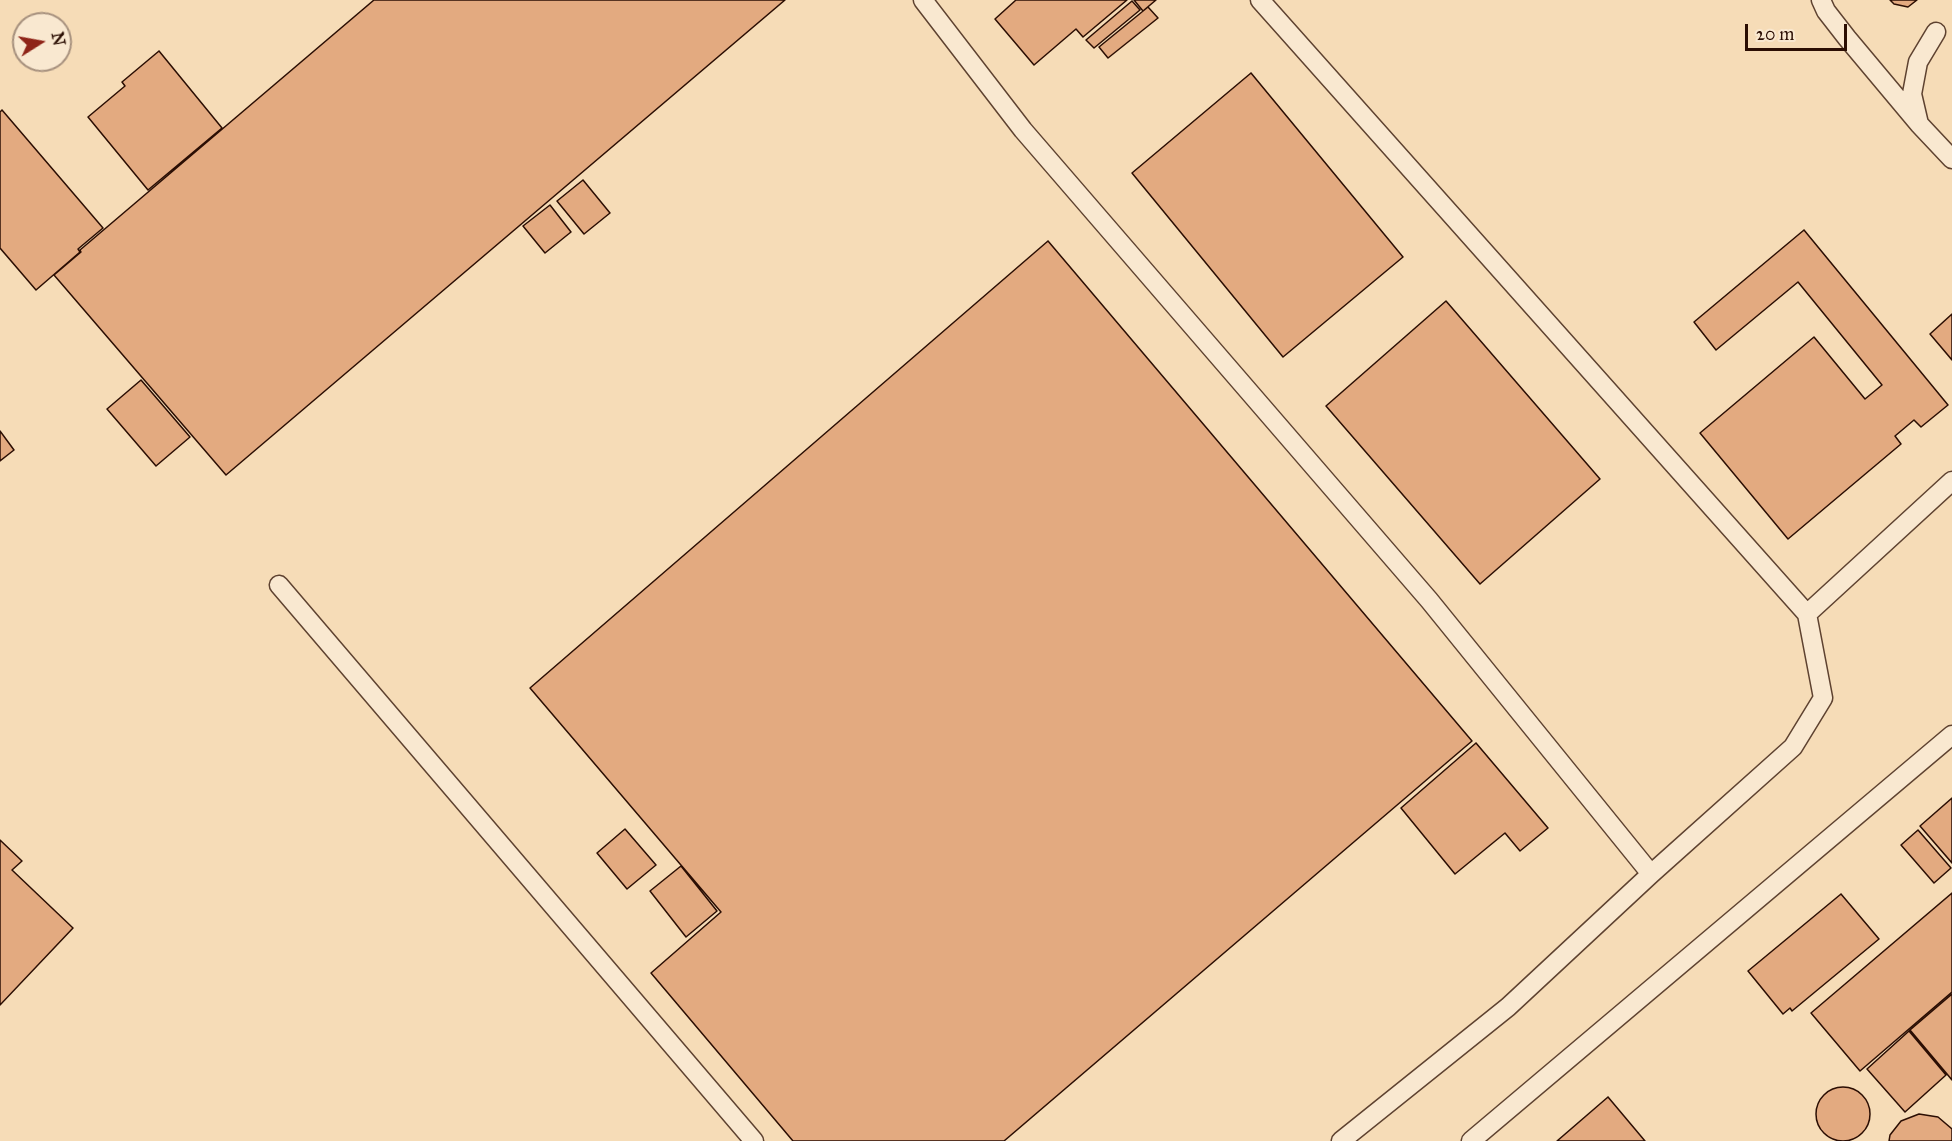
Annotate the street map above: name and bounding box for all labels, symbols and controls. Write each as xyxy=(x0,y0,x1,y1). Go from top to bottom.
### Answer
north arrow xyxy=(12,12,72,72)
scale bar xyxy=(1748,12,1850,50)
text: 20 m xyxy=(1756,23,1794,45)
text: N xyxy=(48,30,69,47)

